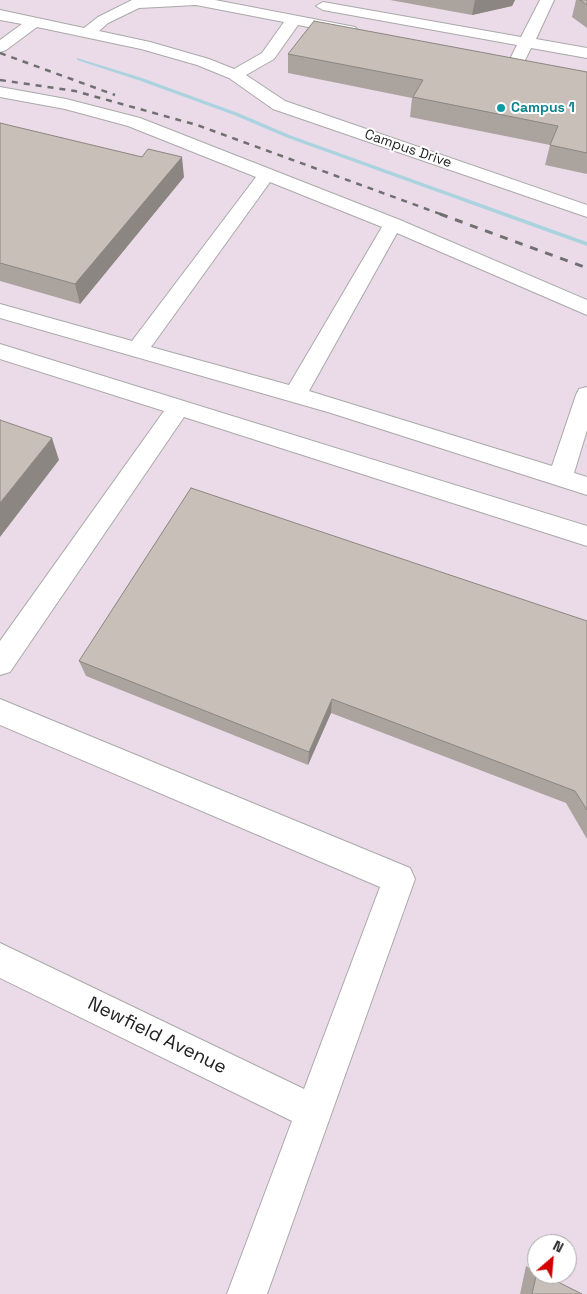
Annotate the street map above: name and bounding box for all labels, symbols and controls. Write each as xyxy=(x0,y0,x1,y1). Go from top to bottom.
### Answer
place label: Campus 1 xyxy=(511,100,575,116)
marker: Campus 1 xyxy=(495,102,507,114)
street label: Campus Drive xyxy=(362,126,454,172)
street label: Newfield Avenue xyxy=(84,993,230,1079)
north arrow xyxy=(527,1234,577,1284)
text: N xyxy=(550,1236,567,1257)

